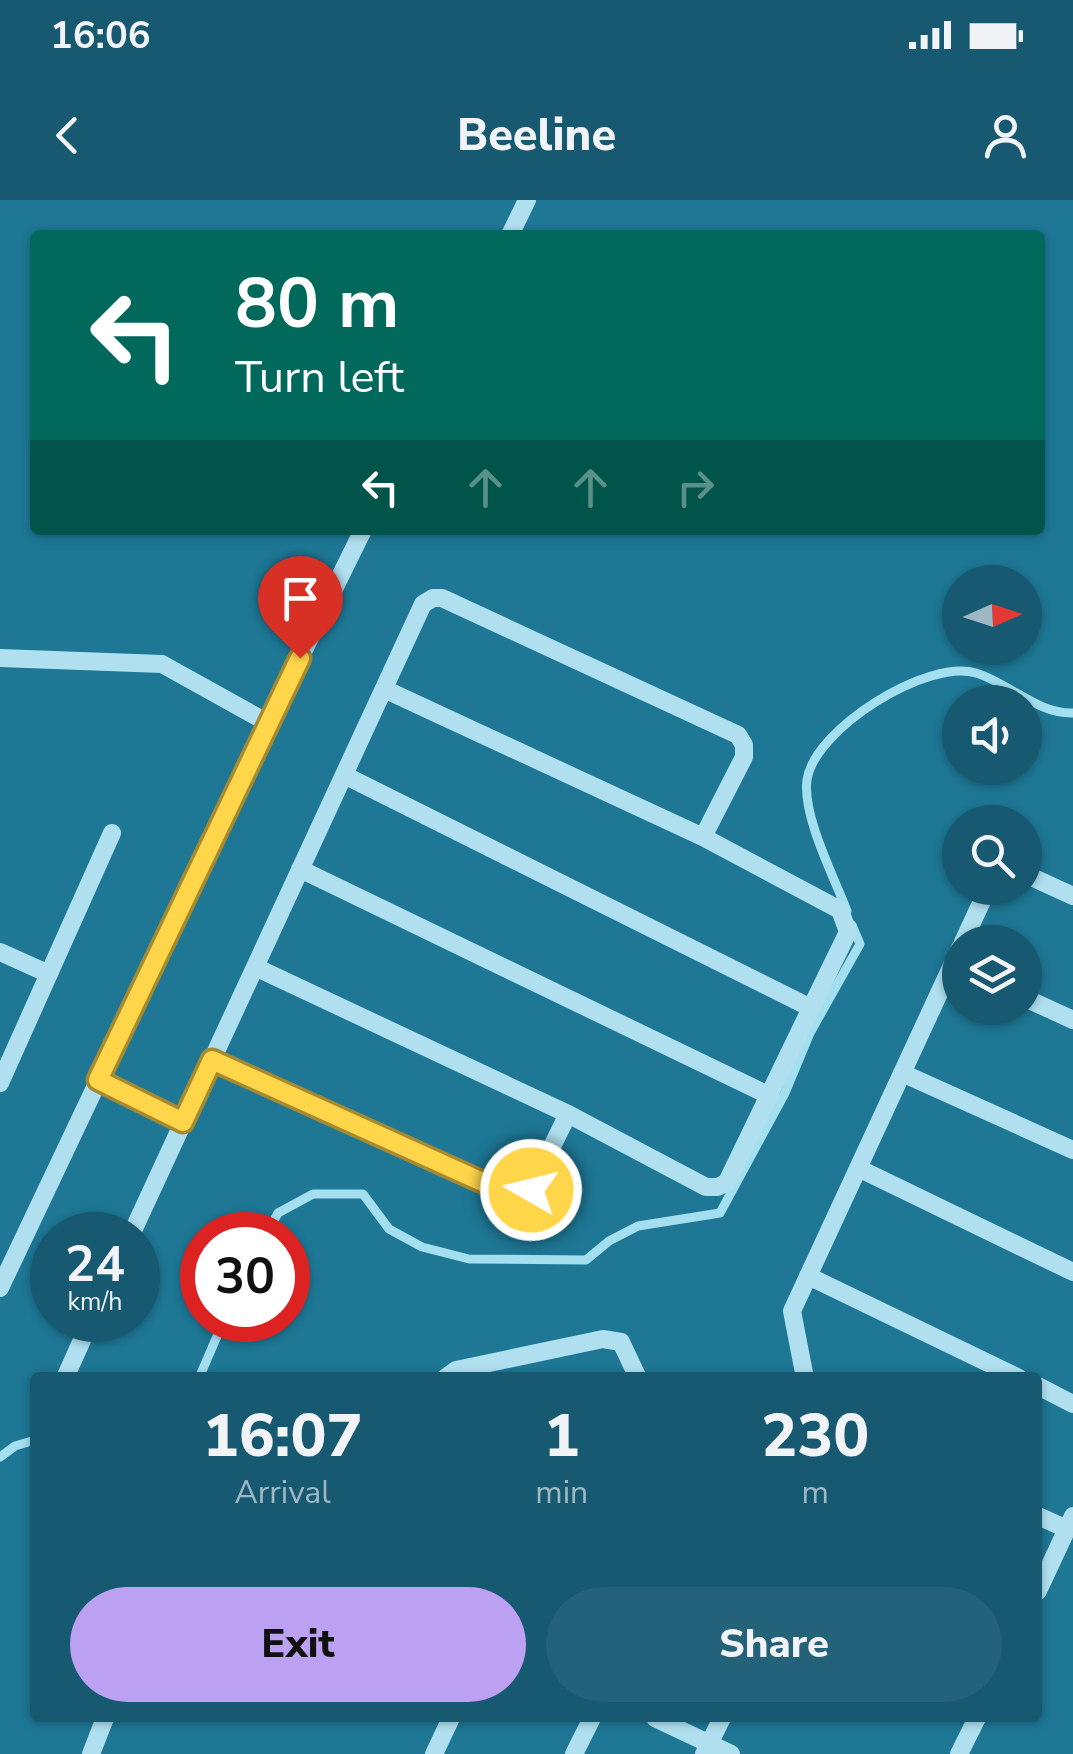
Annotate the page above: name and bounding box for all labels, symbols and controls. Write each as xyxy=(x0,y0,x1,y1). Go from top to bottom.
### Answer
text: 16:06 xyxy=(50,10,151,61)
text: Beeline xyxy=(457,105,616,166)
icon: back xyxy=(40,108,95,163)
icon: person xyxy=(978,108,1033,163)
text: 80 m xyxy=(235,256,399,352)
icon: left xyxy=(70,270,200,400)
text: Turn left xyxy=(235,347,404,408)
icon: left xyxy=(353,460,408,515)
icon: ahead xyxy=(458,460,513,515)
icon: ahead xyxy=(563,460,618,515)
icon: right xyxy=(668,460,723,515)
pin xyxy=(258,556,343,659)
north arrow xyxy=(942,565,1042,665)
map controls xyxy=(942,565,1042,1025)
icon: arrive xyxy=(273,571,328,626)
button: sound xyxy=(942,685,1042,785)
button: search xyxy=(942,805,1042,905)
button: layers xyxy=(942,925,1042,1025)
position arrow xyxy=(479,1138,583,1242)
speed limit sign: 30 xyxy=(180,1212,310,1342)
text: 24 xyxy=(65,1230,125,1299)
text: km/h xyxy=(67,1285,123,1319)
text: 16:07 xyxy=(203,1395,362,1477)
text: 1 xyxy=(544,1395,580,1477)
text: 230 xyxy=(761,1395,869,1477)
text: Arrival xyxy=(235,1471,331,1514)
text: min xyxy=(535,1471,588,1514)
text: m xyxy=(801,1471,829,1514)
button: Exit xyxy=(70,1587,526,1702)
button: Share xyxy=(546,1587,1002,1702)

